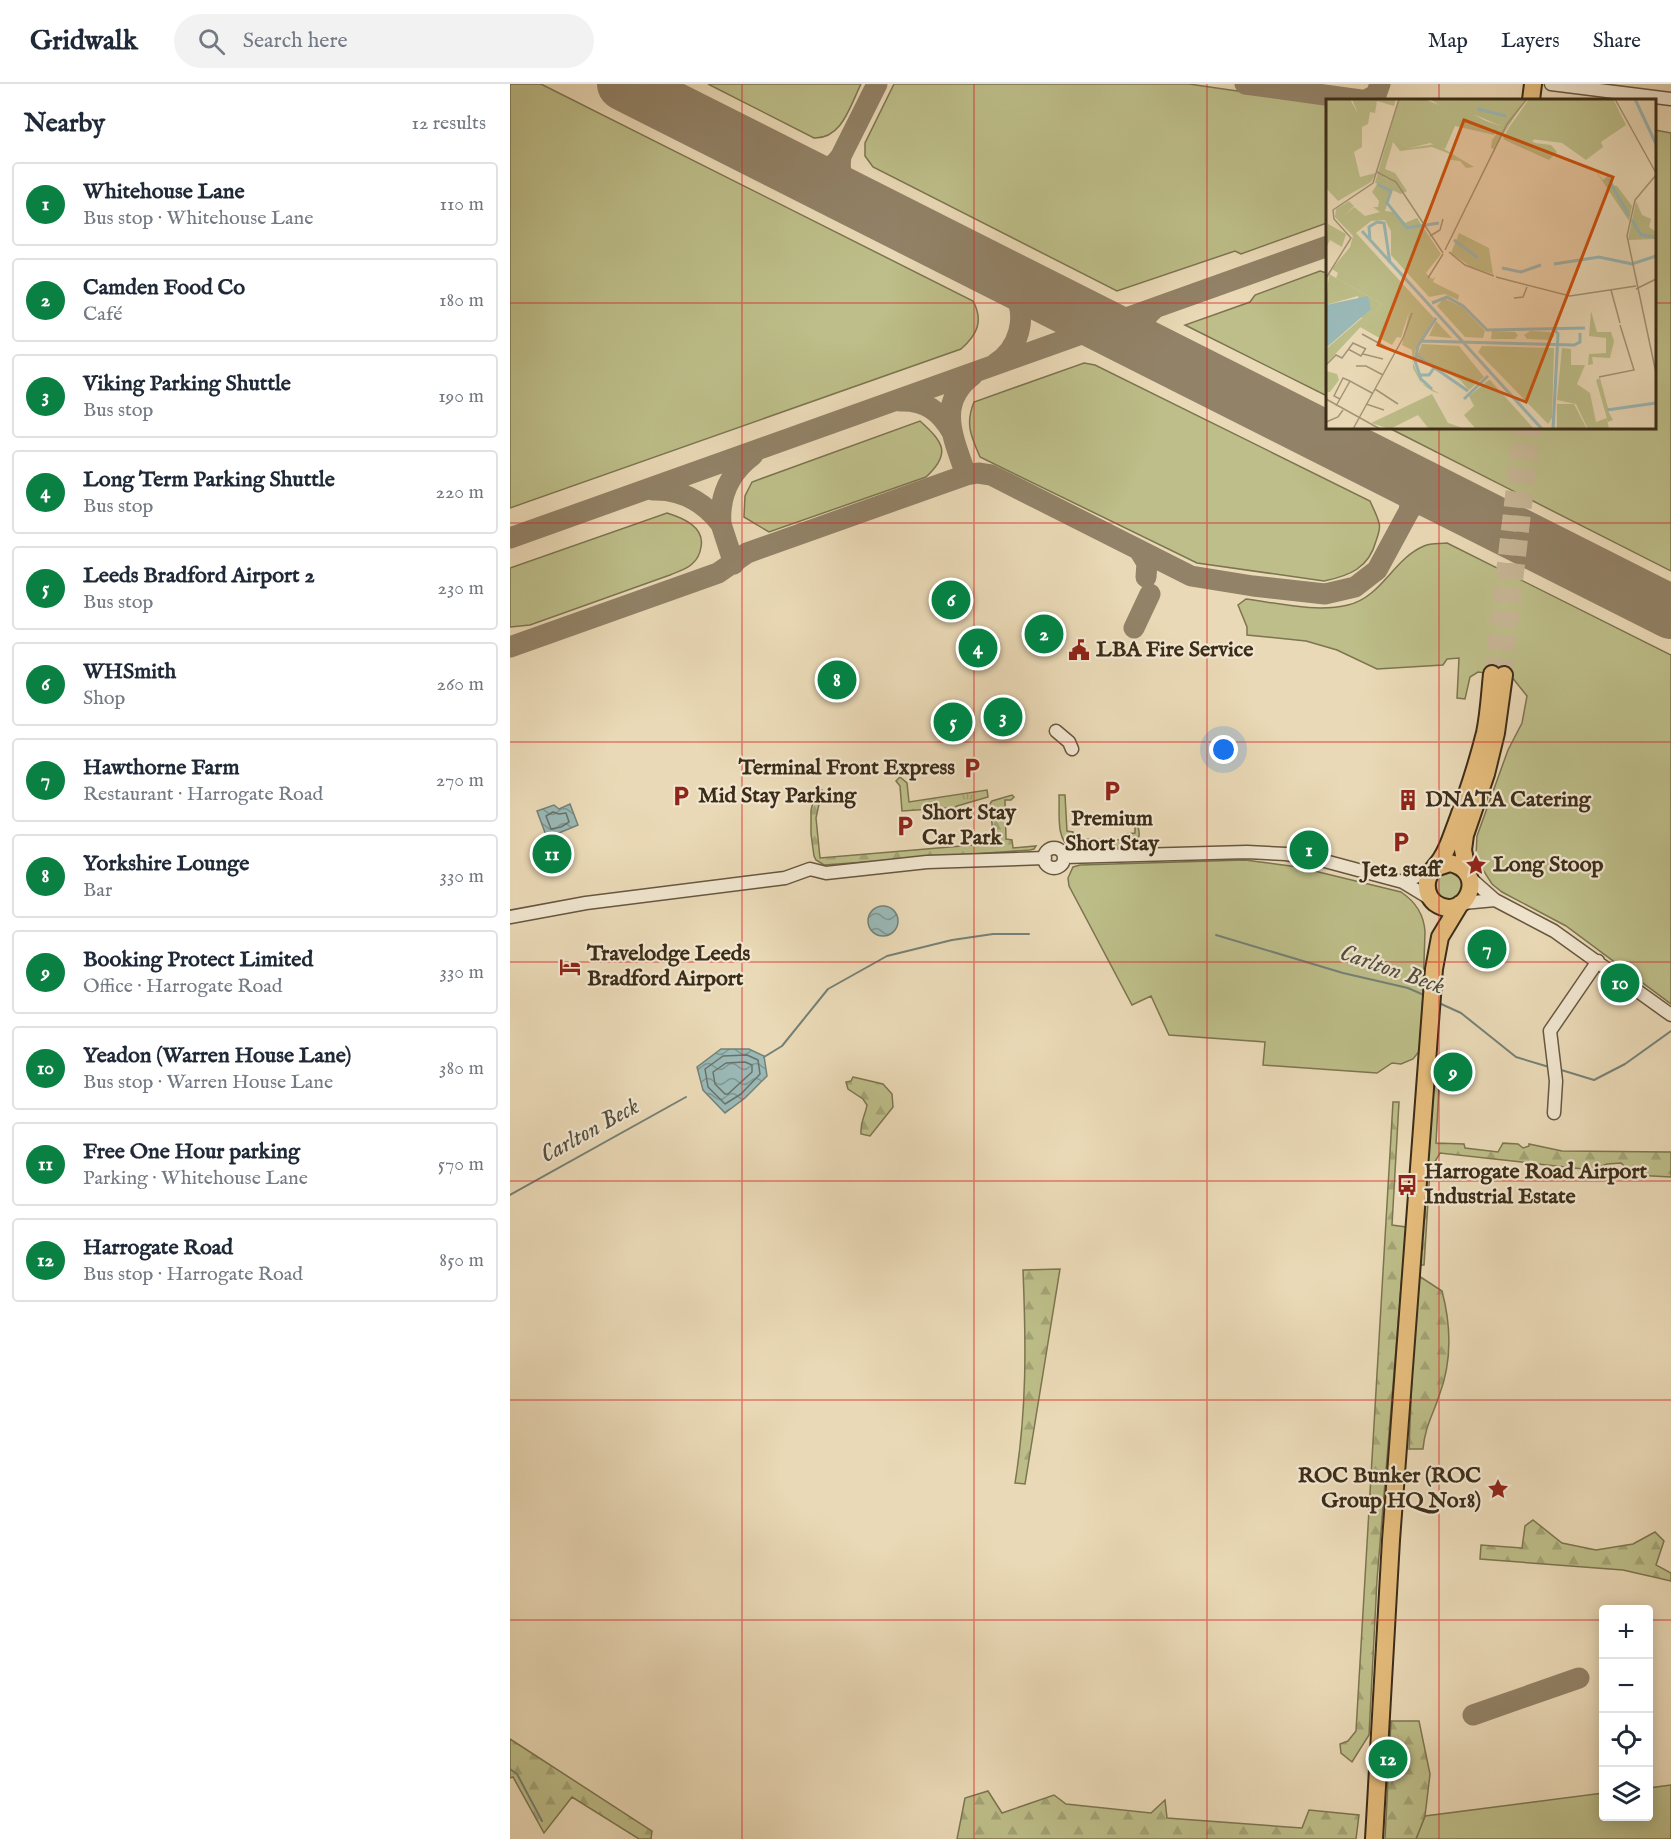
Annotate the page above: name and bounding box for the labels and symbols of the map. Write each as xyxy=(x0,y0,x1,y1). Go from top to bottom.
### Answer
inset map xyxy=(1326,99,1656,429)
pin: 6 xyxy=(932,578,970,622)
pin: 2 xyxy=(1024,612,1064,656)
pin: 4 xyxy=(958,626,998,670)
place label: LBA Fire Service xyxy=(1096,636,1253,664)
public building icon: LBA Fire Service xyxy=(1067,638,1091,662)
pin: 8 xyxy=(818,658,856,702)
pin: 3 xyxy=(984,694,1022,740)
pin: 5 xyxy=(934,700,972,744)
your location xyxy=(1209,735,1238,764)
place label: Terminal Front Express xyxy=(738,754,955,782)
parking icon: Terminal Front Express xyxy=(960,756,984,780)
parking icon: Premium Short Stay xyxy=(1100,779,1124,803)
place label: Mid Stay Parking xyxy=(698,782,857,810)
parking icon: Mid Stay Parking xyxy=(669,784,693,808)
place label: DNATA Catering xyxy=(1425,786,1592,814)
building icon: DNATA Catering xyxy=(1396,788,1420,812)
place label: Short Stay Car Park xyxy=(922,799,1017,852)
place label: Premium Short Stay xyxy=(1065,805,1160,858)
parking icon: Short Stay Car Park xyxy=(893,814,917,838)
pin: 1 xyxy=(1290,828,1328,873)
parking icon: Jet2 staff xyxy=(1389,830,1413,854)
pin: 11 xyxy=(532,832,572,876)
place label: Long Stoop xyxy=(1493,851,1604,879)
place icon: Long Stoop xyxy=(1464,853,1488,877)
place label: Jet2 staff xyxy=(1358,856,1443,884)
pin: 7 xyxy=(1468,926,1506,972)
water label: Carlton Beck xyxy=(1335,938,1449,1003)
place label: Travelodge Leeds Bradford Airport xyxy=(586,940,750,993)
hotel icon: Travelodge Leeds Bradford Airport xyxy=(558,955,582,979)
pin: 10 xyxy=(1600,960,1640,1006)
pin: 9 xyxy=(1434,1050,1472,1094)
water label: Carlton Beck xyxy=(535,1091,645,1171)
place label: Harrogate Road Airport Industrial Estate xyxy=(1424,1158,1647,1211)
bus stop icon: Harrogate Road Airport Industrial Estate xyxy=(1395,1173,1419,1197)
place label: ROC Bunker (ROC Group HQ No18) xyxy=(1298,1462,1481,1515)
place icon: ROC Bunker (ROC Group HQ No18) xyxy=(1486,1477,1510,1501)
pin: 12 xyxy=(1368,1736,1408,1782)

